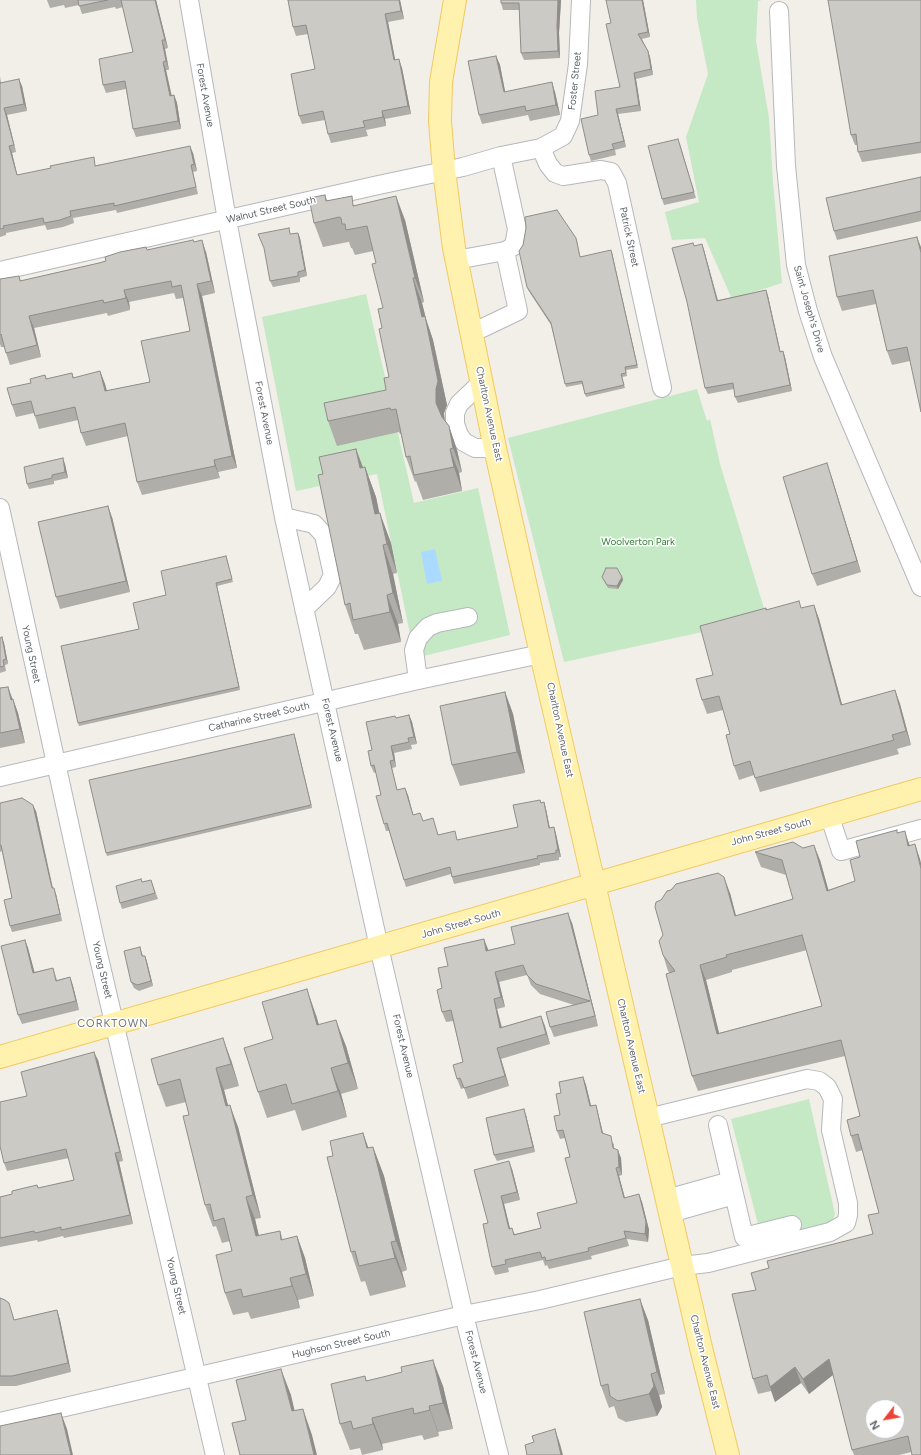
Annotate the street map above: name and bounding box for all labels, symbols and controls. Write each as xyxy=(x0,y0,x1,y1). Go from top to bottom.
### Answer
street label: Foster Street xyxy=(566,51,584,111)
street label: Forest Avenue xyxy=(193,62,217,128)
street label: Walnut Street South xyxy=(225,194,317,226)
street label: Patrick Street xyxy=(617,206,641,268)
street label: Saint Joseph's Drive xyxy=(791,264,827,354)
street label: Charlton Avenue East xyxy=(473,365,505,463)
street label: Forest Avenue xyxy=(252,380,276,446)
park label: Woolverton Park xyxy=(601,536,675,548)
street label: Young Street xyxy=(19,624,43,684)
street label: Charlton Avenue East xyxy=(544,681,576,779)
street label: Forest Avenue xyxy=(319,697,345,763)
street label: Catharine Street South xyxy=(207,700,311,734)
street label: John Street South xyxy=(730,816,812,848)
street label: John Street South xyxy=(420,907,502,941)
street label: Young Street xyxy=(90,940,114,1000)
street label: Charlton Avenue East xyxy=(614,997,648,1095)
street label: Forest Avenue xyxy=(390,1013,416,1079)
district label: CORKTOWN xyxy=(77,1017,149,1031)
street label: Young Street xyxy=(164,1256,188,1316)
street label: Charlton Avenue East xyxy=(687,1314,723,1410)
street label: Hughson Street South xyxy=(291,1327,391,1361)
street label: Forest Avenue xyxy=(462,1329,490,1395)
north arrow xyxy=(865,1399,905,1439)
text: N xyxy=(867,1418,883,1432)

